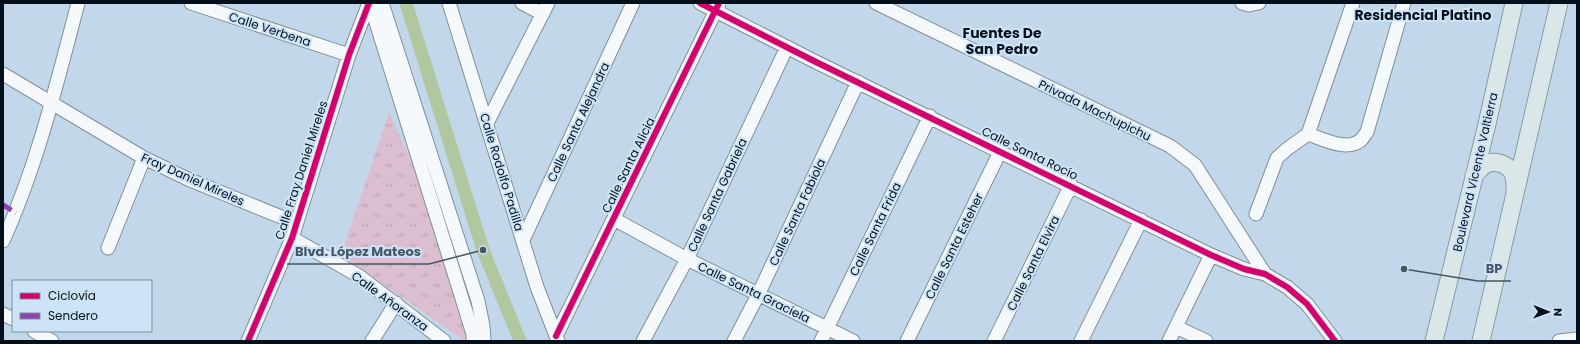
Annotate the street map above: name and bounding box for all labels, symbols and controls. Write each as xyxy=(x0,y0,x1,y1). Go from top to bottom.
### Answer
district label: Residencial Platino xyxy=(1354,5,1492,25)
street label: Calle Verbena xyxy=(227,8,313,50)
district label: Fuentes De San Pedro xyxy=(962,23,1042,59)
street label: Calle Santa Alejandra xyxy=(543,59,613,185)
street label: Privada Machupichu xyxy=(1036,75,1154,145)
street label: Boulevard Vicente Valtierra xyxy=(1448,91,1502,253)
street label: Calle Fray Daniel Mireles xyxy=(270,98,332,242)
street label: Calle Rodolfo Padilla xyxy=(476,111,528,233)
street label: Calle Santa Alicia xyxy=(597,114,659,216)
street label: Calle Santa Rocío xyxy=(979,122,1081,184)
street label: Calle Santa Gabriela xyxy=(683,135,751,255)
street label: Fray Daniel Mireles xyxy=(139,149,247,209)
street label: Calle Santa Fabiola xyxy=(765,156,829,268)
street label: Calle Santa Frida xyxy=(845,179,905,279)
street label: Calle Santa Esteher xyxy=(921,190,987,302)
street label: Calle Santa Elvira xyxy=(1003,213,1063,313)
callout: Blvd. López Mateos xyxy=(287,239,429,264)
text: Blvd. López Mateos xyxy=(295,242,421,261)
callout: BP xyxy=(1478,256,1511,281)
street label: Calle Santa Graciela xyxy=(695,257,813,327)
text: BP xyxy=(1486,259,1502,278)
street label: Calle Añoranza xyxy=(348,267,432,335)
legend xyxy=(12,280,152,332)
text: Ciclovía xyxy=(48,287,96,304)
north arrow xyxy=(1528,292,1568,332)
text: Sendero xyxy=(48,307,98,324)
text: N xyxy=(1550,308,1566,316)

